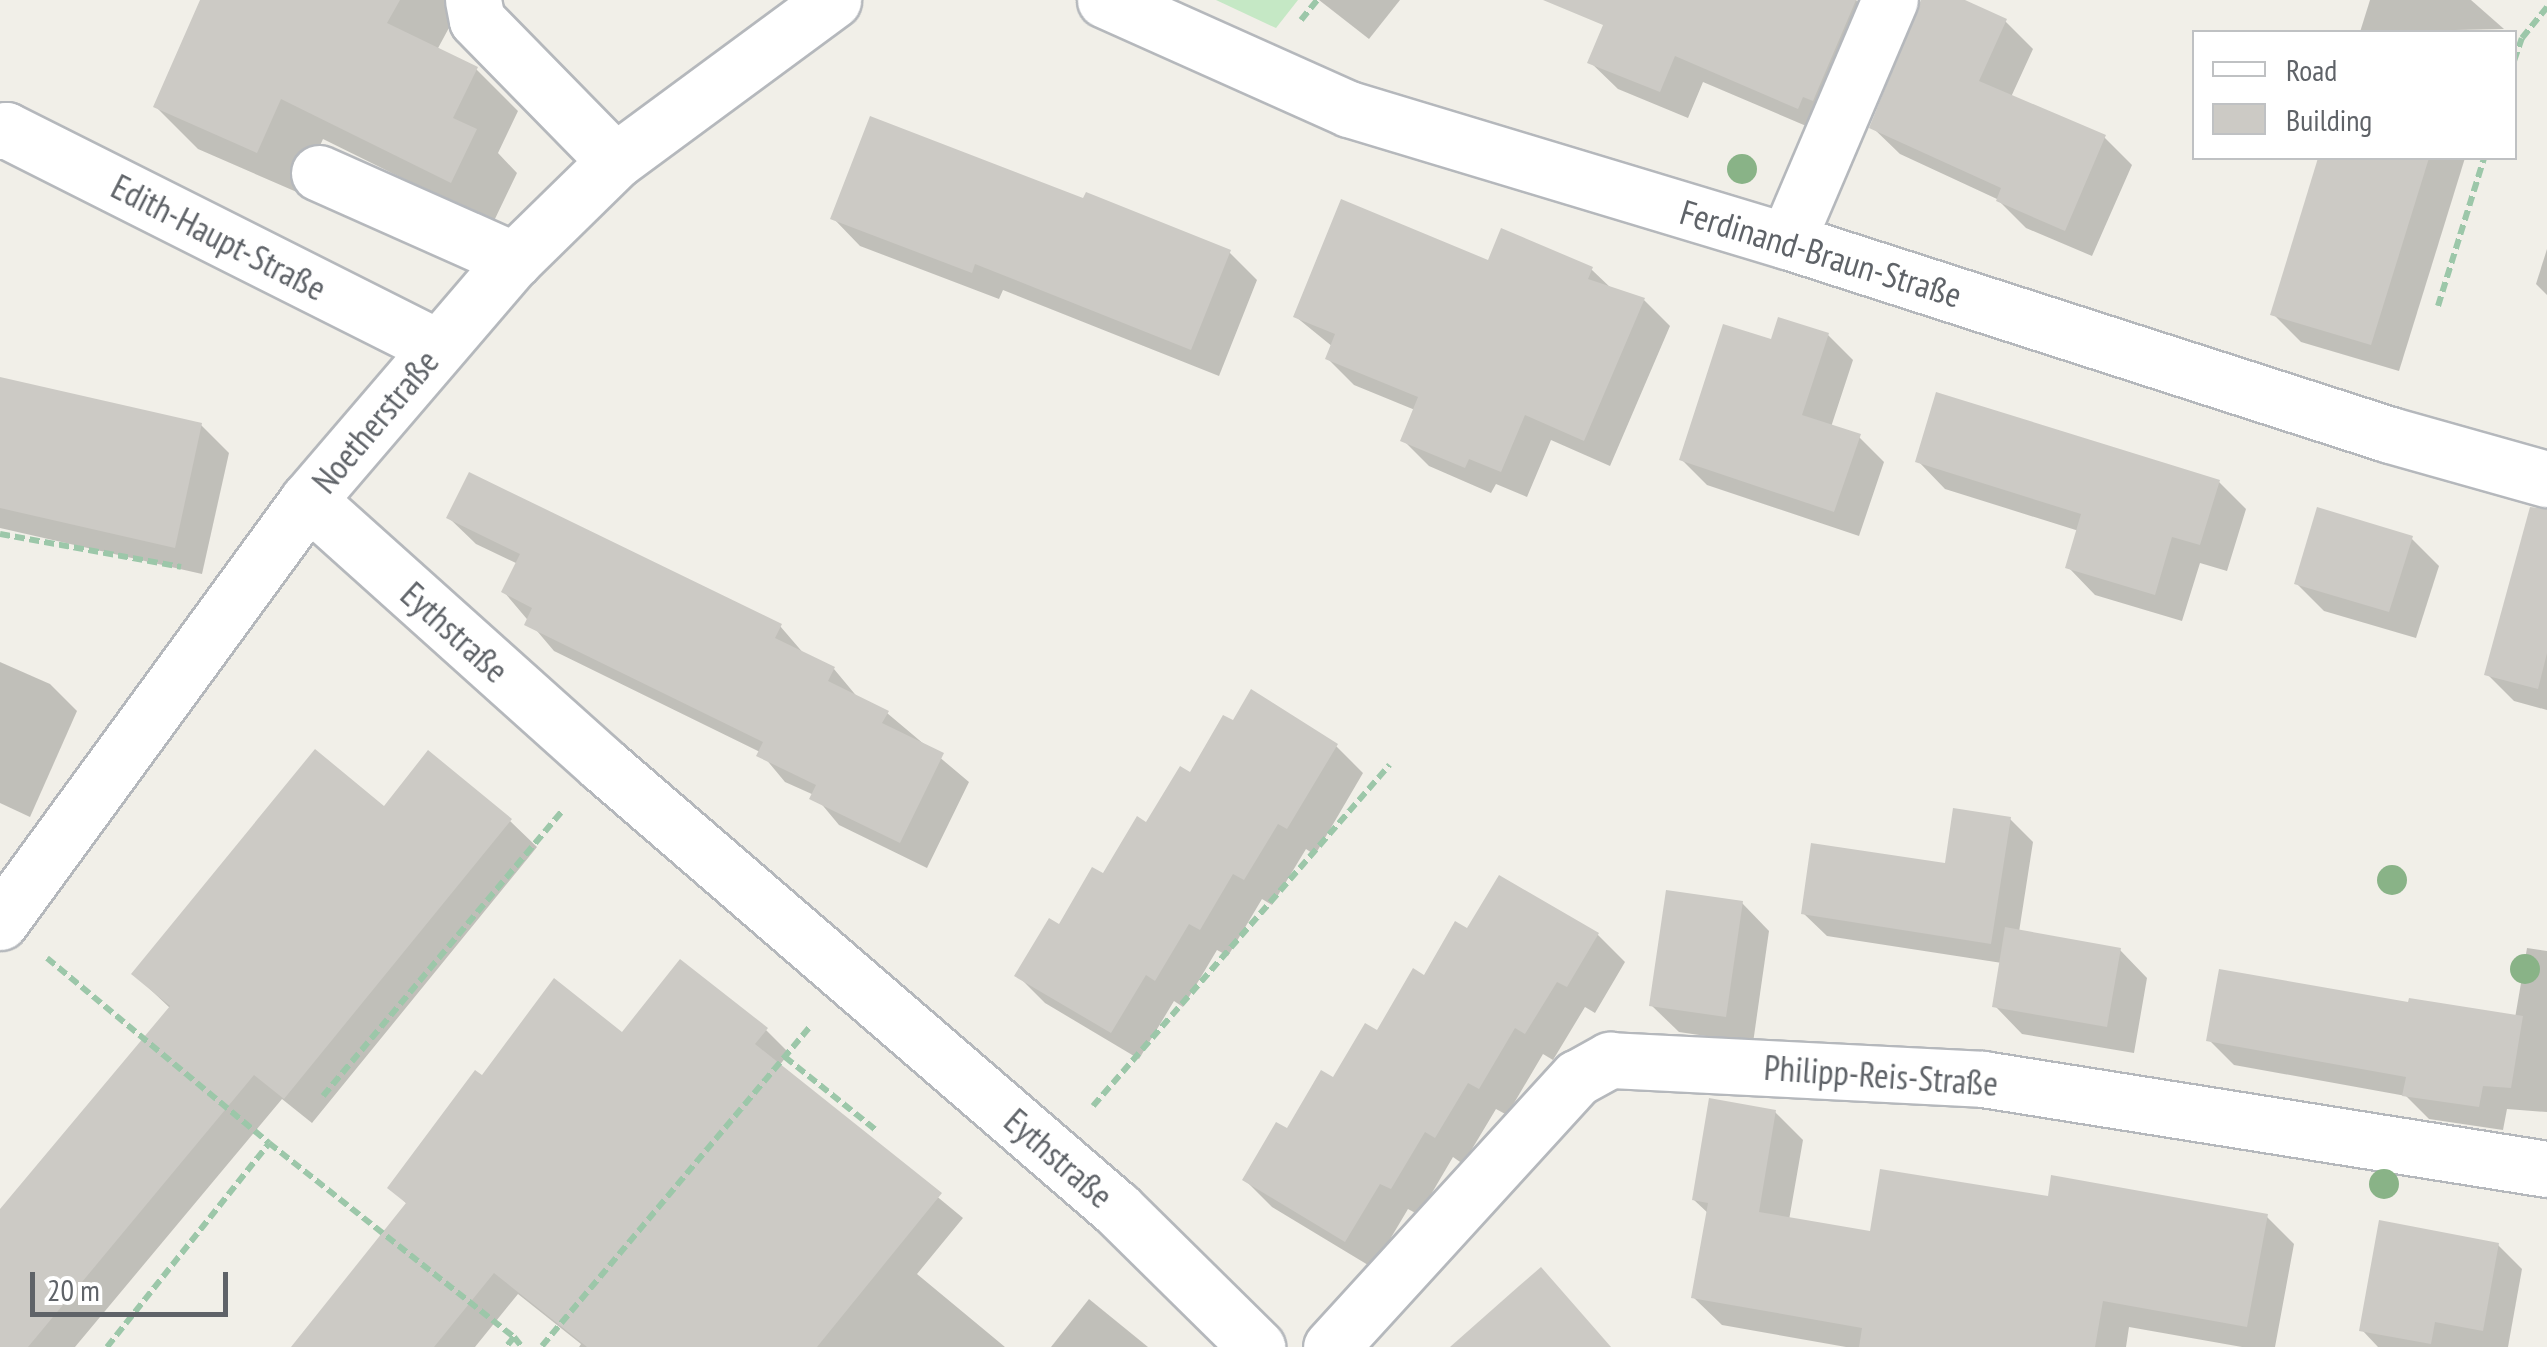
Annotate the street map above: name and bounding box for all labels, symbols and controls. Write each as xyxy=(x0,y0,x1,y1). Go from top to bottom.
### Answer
legend xyxy=(2192,30,2517,160)
text: Road xyxy=(2286,50,2337,89)
text: Building xyxy=(2286,100,2372,139)
street label: Edith-Haupt-Straße xyxy=(105,165,333,309)
street label: Ferdinand-Braun-Straße xyxy=(1675,190,1967,316)
street label: Noetherstraße xyxy=(303,341,447,501)
street label: Eythstraße xyxy=(393,573,517,691)
street label: Philipp-Reis-Straße xyxy=(1763,1046,1999,1104)
street label: Eythstraße xyxy=(996,1100,1122,1216)
scale bar xyxy=(35,1252,232,1314)
text: 20 m xyxy=(47,1270,100,1309)

